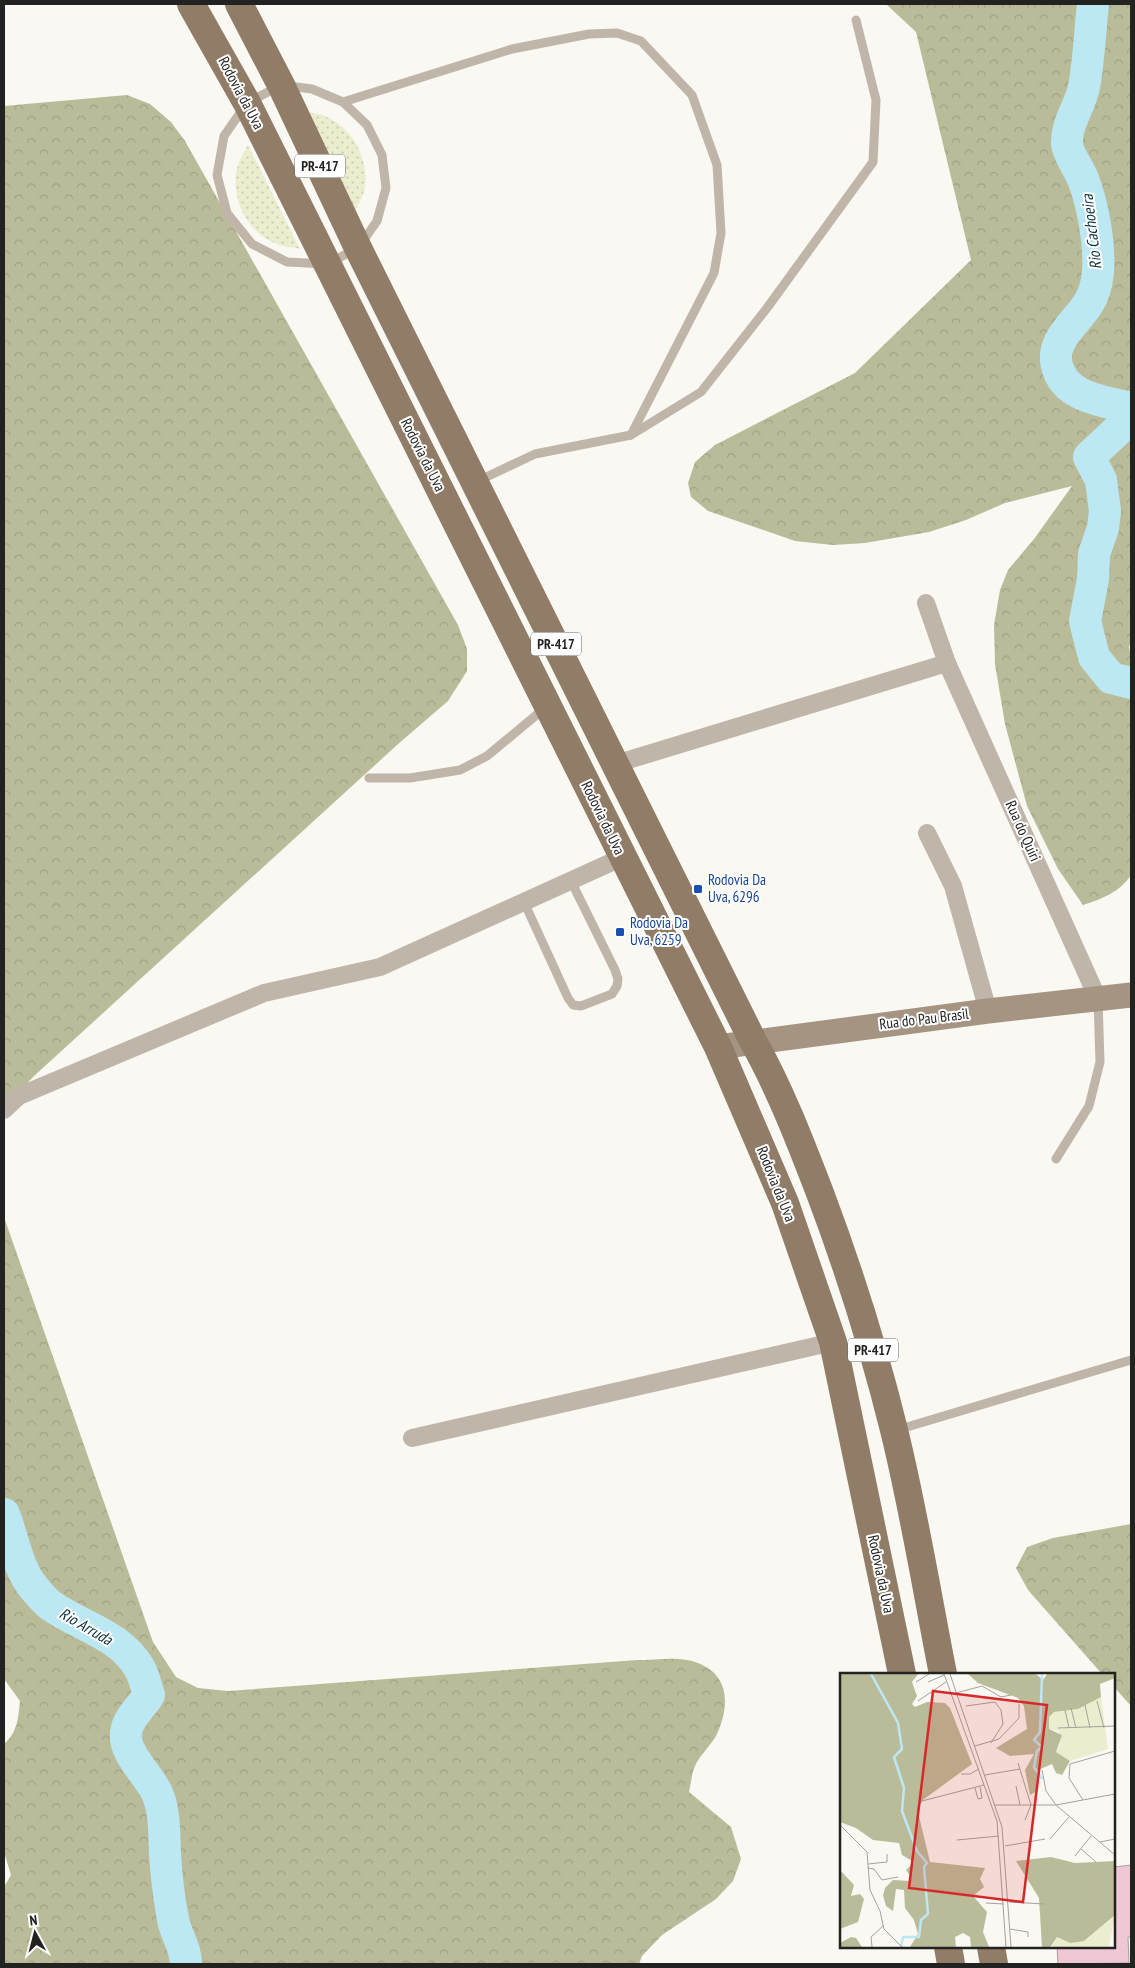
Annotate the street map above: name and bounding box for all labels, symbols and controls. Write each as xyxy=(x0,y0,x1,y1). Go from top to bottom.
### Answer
street label: Rodovia da Uva xyxy=(214,53,268,132)
road number: PR-417 xyxy=(295,154,345,178)
water label: Rio Cachoeira xyxy=(1076,192,1106,271)
street label: Rodovia da Uva xyxy=(397,415,450,495)
road number: PR-417 xyxy=(531,633,581,656)
street label: Rodovia da Uva xyxy=(577,778,629,858)
street label: Rua do Quiri xyxy=(1002,798,1045,864)
place label: Rodovia Da Uva, 6296 xyxy=(708,870,766,906)
marker: Rodovia Da Uva, 6296 xyxy=(692,883,704,895)
place label: Rodovia Da Uva, 6259 xyxy=(630,913,688,949)
marker: Rodovia Da Uva, 6259 xyxy=(614,926,626,938)
street label: Rua do Pau Brasil xyxy=(878,1004,970,1033)
street label: Rodovia da Uva xyxy=(753,1143,800,1224)
road number: PR-417 xyxy=(848,1338,898,1362)
street label: Rodovia da Uva xyxy=(864,1533,899,1615)
water label: Rio Arruda xyxy=(56,1603,117,1650)
inset map xyxy=(840,1673,1115,1948)
north arrow xyxy=(10,1908,60,1958)
text: N xyxy=(29,1911,38,1929)

